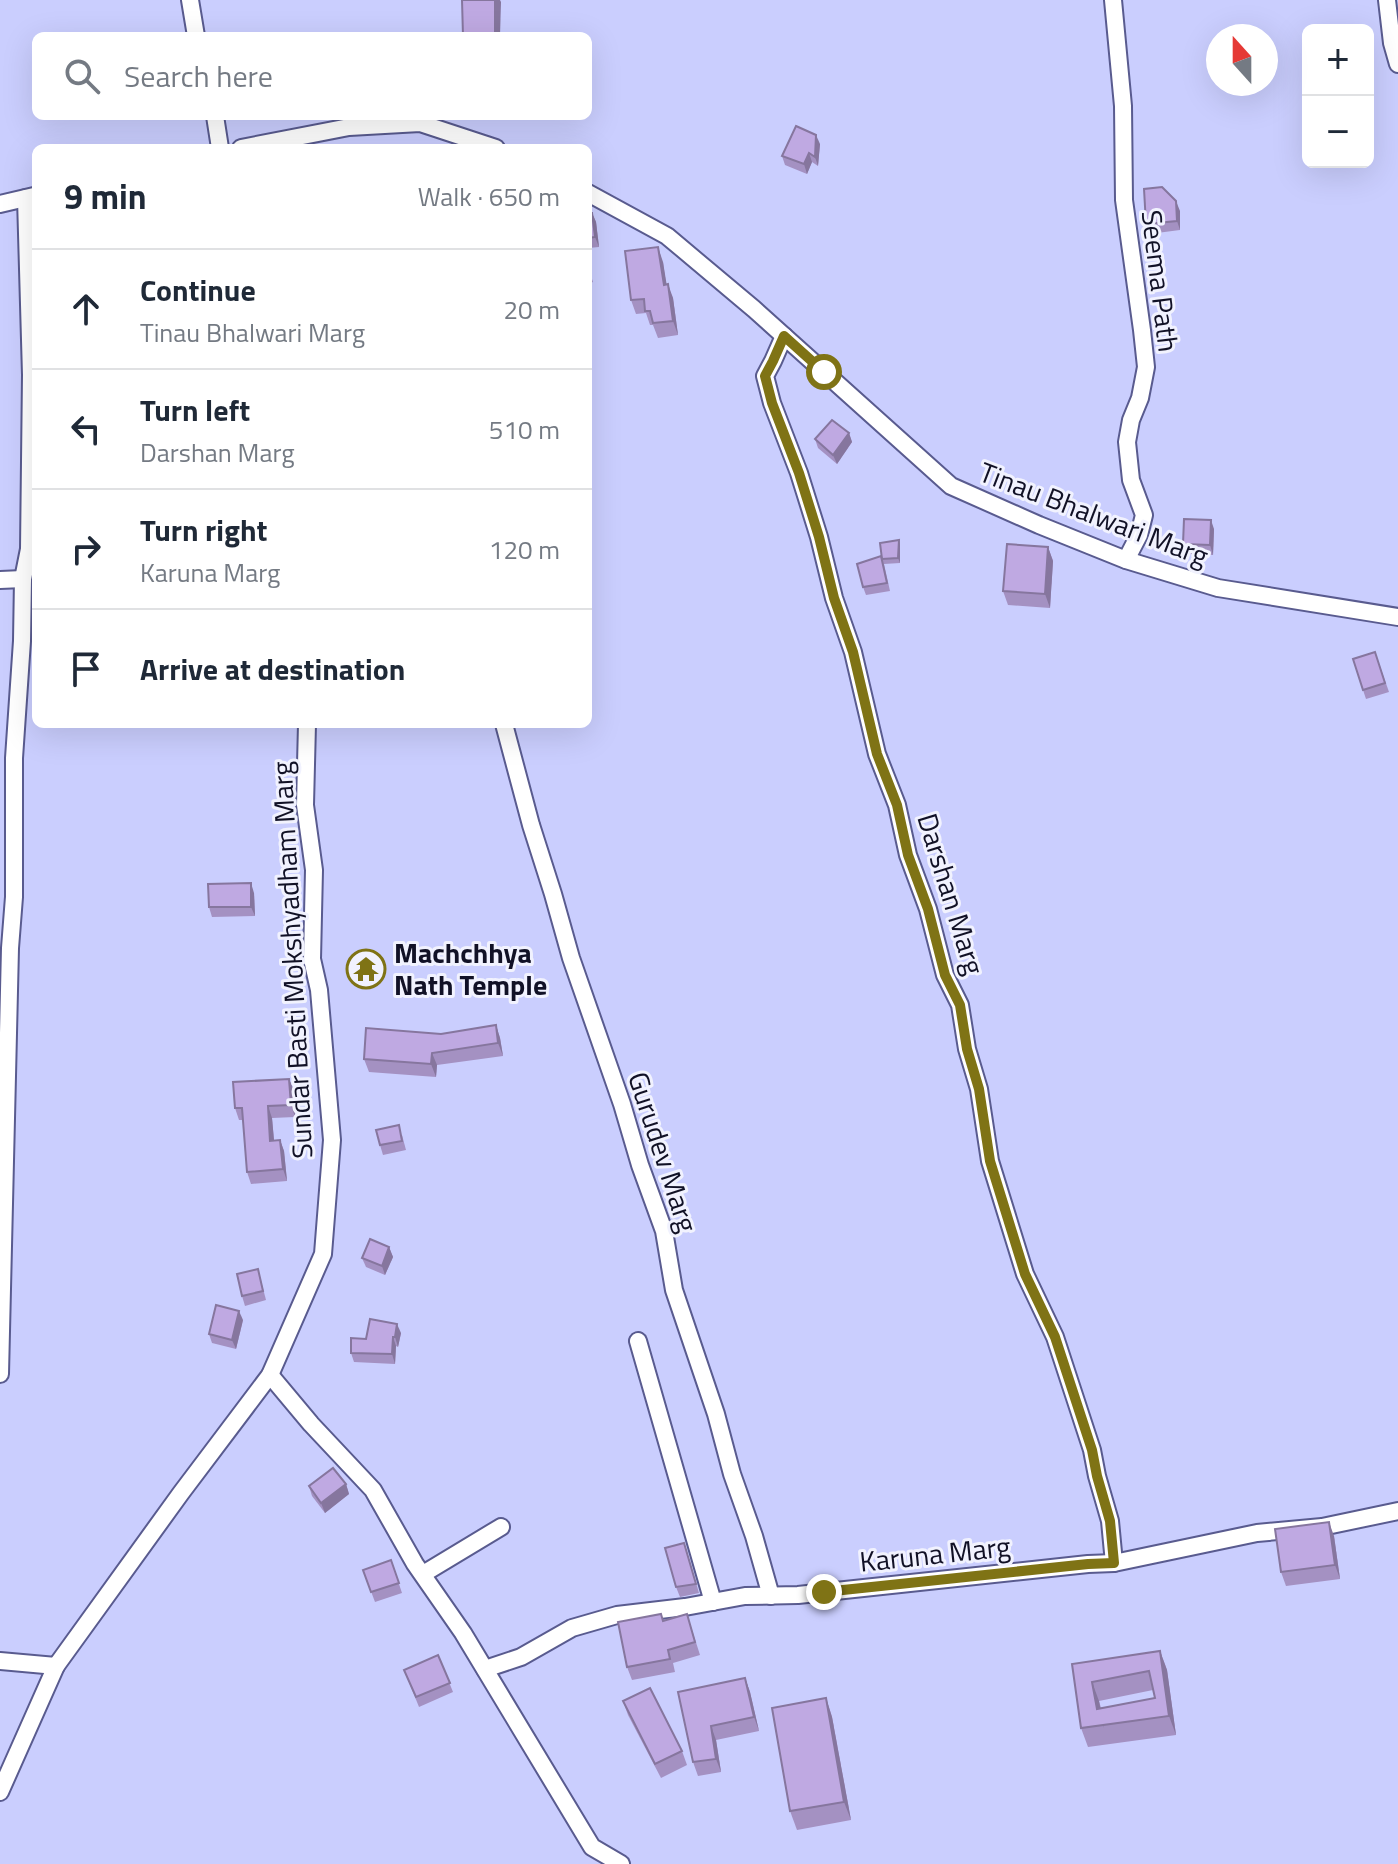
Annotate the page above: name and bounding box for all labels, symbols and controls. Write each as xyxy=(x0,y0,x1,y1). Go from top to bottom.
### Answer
north arrow xyxy=(1206,24,1278,96)
map controls xyxy=(1302,24,1374,168)
button: + xyxy=(1302,24,1374,96)
search box xyxy=(32,32,592,120)
text: Search here xyxy=(124,53,273,99)
icon: search xyxy=(60,54,104,98)
button: − xyxy=(1302,96,1374,168)
text: 9 min xyxy=(64,170,147,222)
text: Walk · 650 m xyxy=(418,177,560,216)
street label: Seema Path xyxy=(1130,208,1191,354)
text: Continue xyxy=(140,267,256,313)
icon: ahead xyxy=(64,287,108,331)
text: 20 m xyxy=(503,290,560,329)
text: Tinau Bhalwari Marg xyxy=(140,313,365,352)
route start xyxy=(806,354,842,390)
text: Turn left xyxy=(140,387,250,433)
icon: left xyxy=(64,407,108,451)
text: 510 m xyxy=(489,410,560,449)
text: Darshan Marg xyxy=(140,433,295,472)
street label: Tinau Bhalwari Marg xyxy=(973,450,1215,577)
text: Turn right xyxy=(140,507,268,553)
icon: right xyxy=(64,527,108,571)
text: 120 m xyxy=(489,530,560,569)
text: Karuna Marg xyxy=(140,553,280,592)
text: Arrive at destination xyxy=(140,646,405,692)
icon: arrive xyxy=(64,647,108,691)
street label: Sundar Basti Mokshyadham Marg xyxy=(260,760,323,1160)
street label: Darshan Marg xyxy=(907,808,996,980)
place label: Machchhya Nath Temple xyxy=(394,931,547,1006)
temple icon: Machchhya Nath Temple xyxy=(345,948,387,990)
street label: Gurudev Marg xyxy=(617,1066,710,1238)
street label: Karuna Marg xyxy=(858,1524,1012,1583)
route end xyxy=(806,1574,842,1610)

